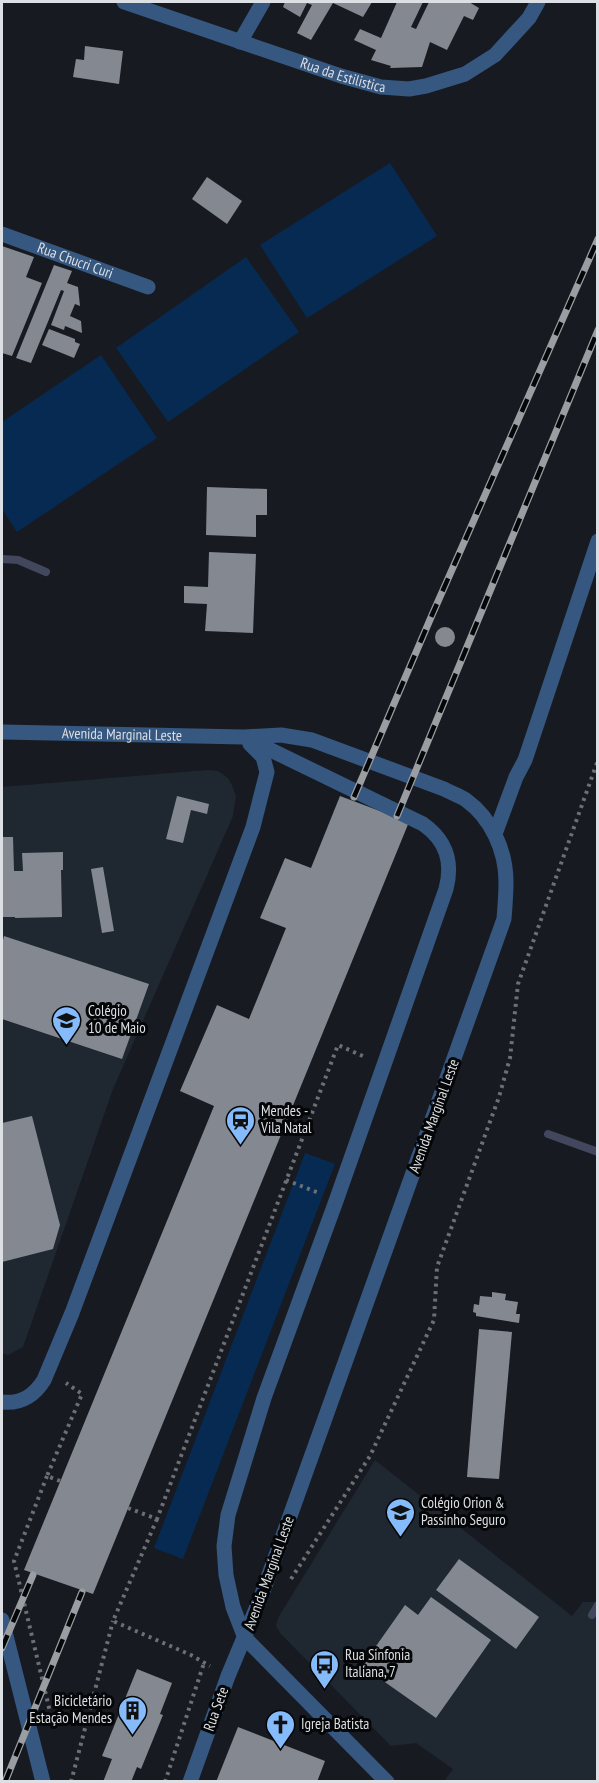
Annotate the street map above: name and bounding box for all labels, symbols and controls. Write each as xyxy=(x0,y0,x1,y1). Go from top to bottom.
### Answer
street label: Rua da Estilistica xyxy=(298,53,386,96)
street label: Rua Chucri Curi xyxy=(35,238,116,283)
street label: Avenida Marginal Leste xyxy=(62,723,182,745)
place label: Colégio 10 de Maio xyxy=(88,1001,146,1037)
school or university icon: Colégio 10 de Maio xyxy=(51,1004,83,1046)
street label: Avenida Marginal Leste xyxy=(404,1056,463,1175)
place label: Mendes - Vila Natal xyxy=(260,1101,312,1137)
station icon: Mendes - Vila Natal xyxy=(224,1104,256,1146)
place label: Colégio Orion & Passinho Seguro xyxy=(421,1493,506,1529)
school or university icon: Colégio Orion & Passinho Seguro xyxy=(384,1496,416,1538)
street label: Avenida Marginal Leste xyxy=(239,1513,298,1632)
place label: Rua Sinfonia Italiana, 7 xyxy=(345,1645,410,1681)
bus stop icon: Rua Sinfonia Italiana, 7 xyxy=(308,1648,340,1690)
street label: Rua Sete xyxy=(199,1684,232,1734)
place label: Bicicletário Estação Mendes xyxy=(29,1691,112,1727)
building icon: Bicicletário Estação Mendes xyxy=(117,1694,149,1736)
church icon: Igreja Batista xyxy=(264,1708,296,1750)
place label: Igreja Batista xyxy=(301,1714,369,1733)

